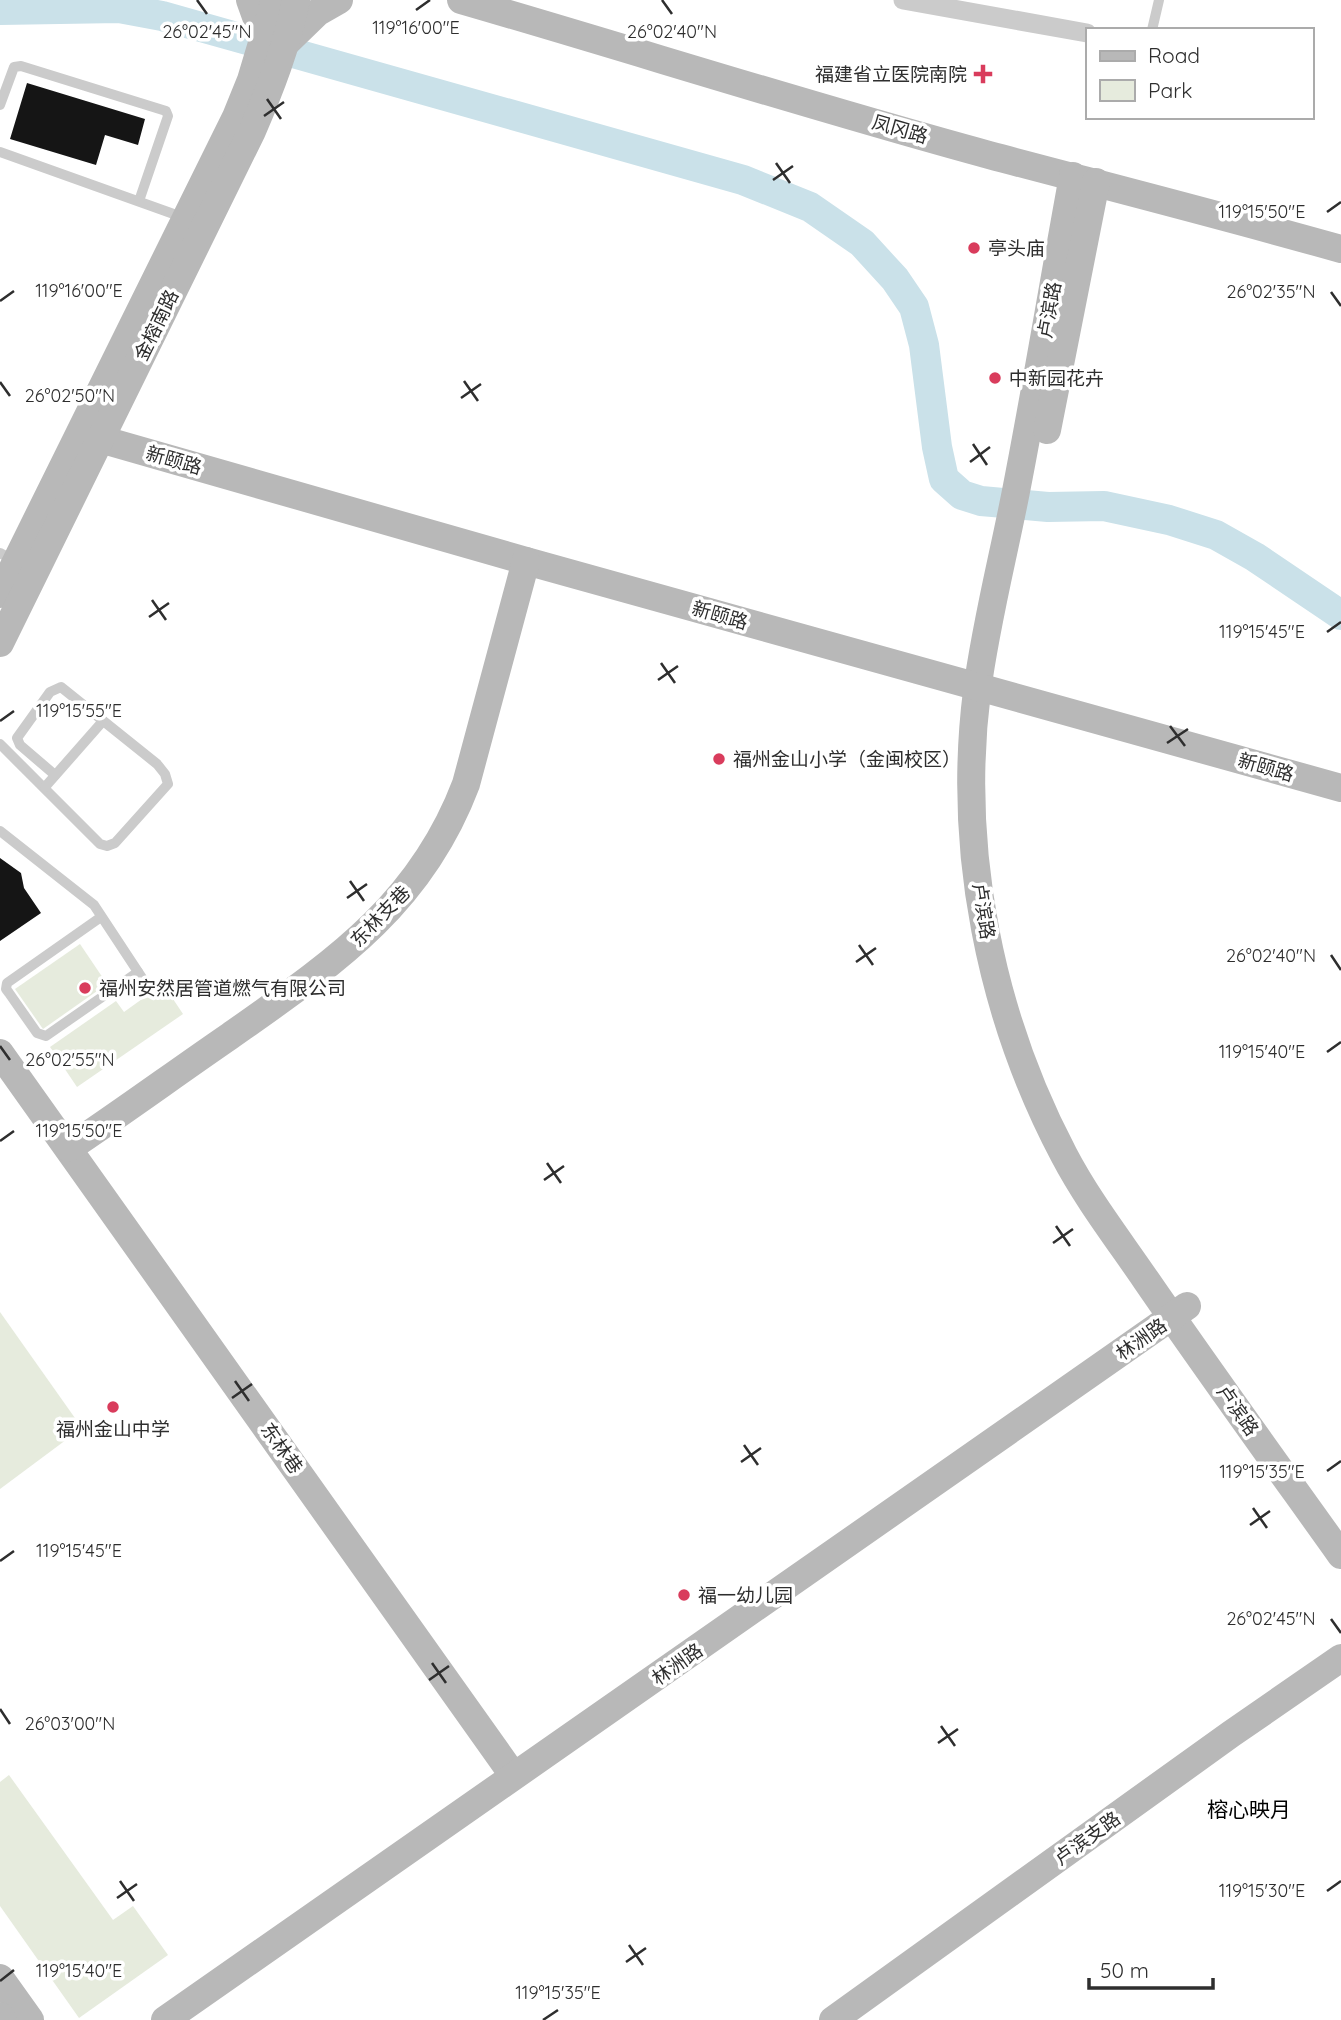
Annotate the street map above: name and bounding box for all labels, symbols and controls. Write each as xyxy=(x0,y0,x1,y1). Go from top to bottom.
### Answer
text: 119°16'00"E xyxy=(372,16,460,39)
text: 26°02'45"N xyxy=(162,20,252,43)
text: 26°02'40"N xyxy=(627,20,717,43)
legend xyxy=(1086,28,1313,119)
text: Road xyxy=(1148,42,1200,68)
place label: 福建省立医院南院 xyxy=(815,62,967,86)
marker: 福建省立医院南院 xyxy=(973,64,993,84)
text: Park xyxy=(1148,77,1192,103)
street label: 凤冈路 xyxy=(869,110,931,148)
text: 119°15'50"E xyxy=(1219,200,1305,223)
place label: 亭头庙 xyxy=(988,236,1045,260)
marker: 亭头庙 xyxy=(966,240,982,256)
text: 119°16'00"E xyxy=(35,279,123,302)
street label: 卢滨路 xyxy=(1032,280,1066,340)
text: 26°02'35"N xyxy=(1226,280,1316,303)
street label: 金榕南路 xyxy=(129,286,183,364)
place label: 中新园花卉 xyxy=(1009,366,1104,390)
marker: 中新园花卉 xyxy=(987,370,1003,386)
text: 26°02'50"N xyxy=(25,384,115,407)
street label: 新颐路 xyxy=(143,441,205,479)
street label: 新颐路 xyxy=(689,596,751,634)
text: 119°15'45"E xyxy=(1219,620,1305,643)
text: 119°15'55"E xyxy=(36,699,122,722)
place label: 福州金山小学（金闽校区） xyxy=(733,747,961,771)
street label: 新颐路 xyxy=(1235,748,1297,786)
marker: 福州金山小学（金闽校区） xyxy=(711,751,727,767)
street label: 东林支巷 xyxy=(345,880,415,952)
street label: 卢滨路 xyxy=(968,881,1000,941)
text: 26°02'40"N xyxy=(1226,944,1316,967)
place label: 福州安然居管道燃气有限公司 xyxy=(99,976,346,1000)
marker: 福州安然居管道燃气有限公司 xyxy=(77,980,93,996)
text: 119°15'40"E xyxy=(1219,1040,1305,1063)
text: 26°02'55"N xyxy=(25,1048,115,1071)
text: 119°15'50"E xyxy=(36,1119,122,1142)
street label: 林洲路 xyxy=(1111,1313,1171,1365)
street label: 卢滨路 xyxy=(1212,1380,1264,1440)
marker: 福州金山中学 xyxy=(105,1399,121,1415)
place label: 福州金山中学 xyxy=(56,1417,170,1441)
street label: 东林巷 xyxy=(256,1418,308,1478)
text: 119°15'35"E xyxy=(1219,1460,1305,1483)
text: 119°15'45"E xyxy=(36,1539,122,1562)
place label: 福一幼儿园 xyxy=(698,1583,793,1607)
marker: 福一幼儿园 xyxy=(676,1587,692,1603)
text: 26°02'45"N xyxy=(1226,1607,1316,1630)
street label: 林洲路 xyxy=(647,1638,707,1690)
text: 26°03'00"N xyxy=(25,1712,115,1735)
district label: 榕心映月 xyxy=(1207,1796,1291,1822)
street label: 卢滨支路 xyxy=(1049,1806,1125,1870)
text: 119°15'30"E xyxy=(1219,1879,1305,1902)
scale bar xyxy=(1089,1946,1213,1990)
text: 50 m xyxy=(1100,1957,1149,1983)
text: 119°15'40"E xyxy=(36,1959,122,1982)
text: 119°15'35"E xyxy=(515,1981,601,2004)

